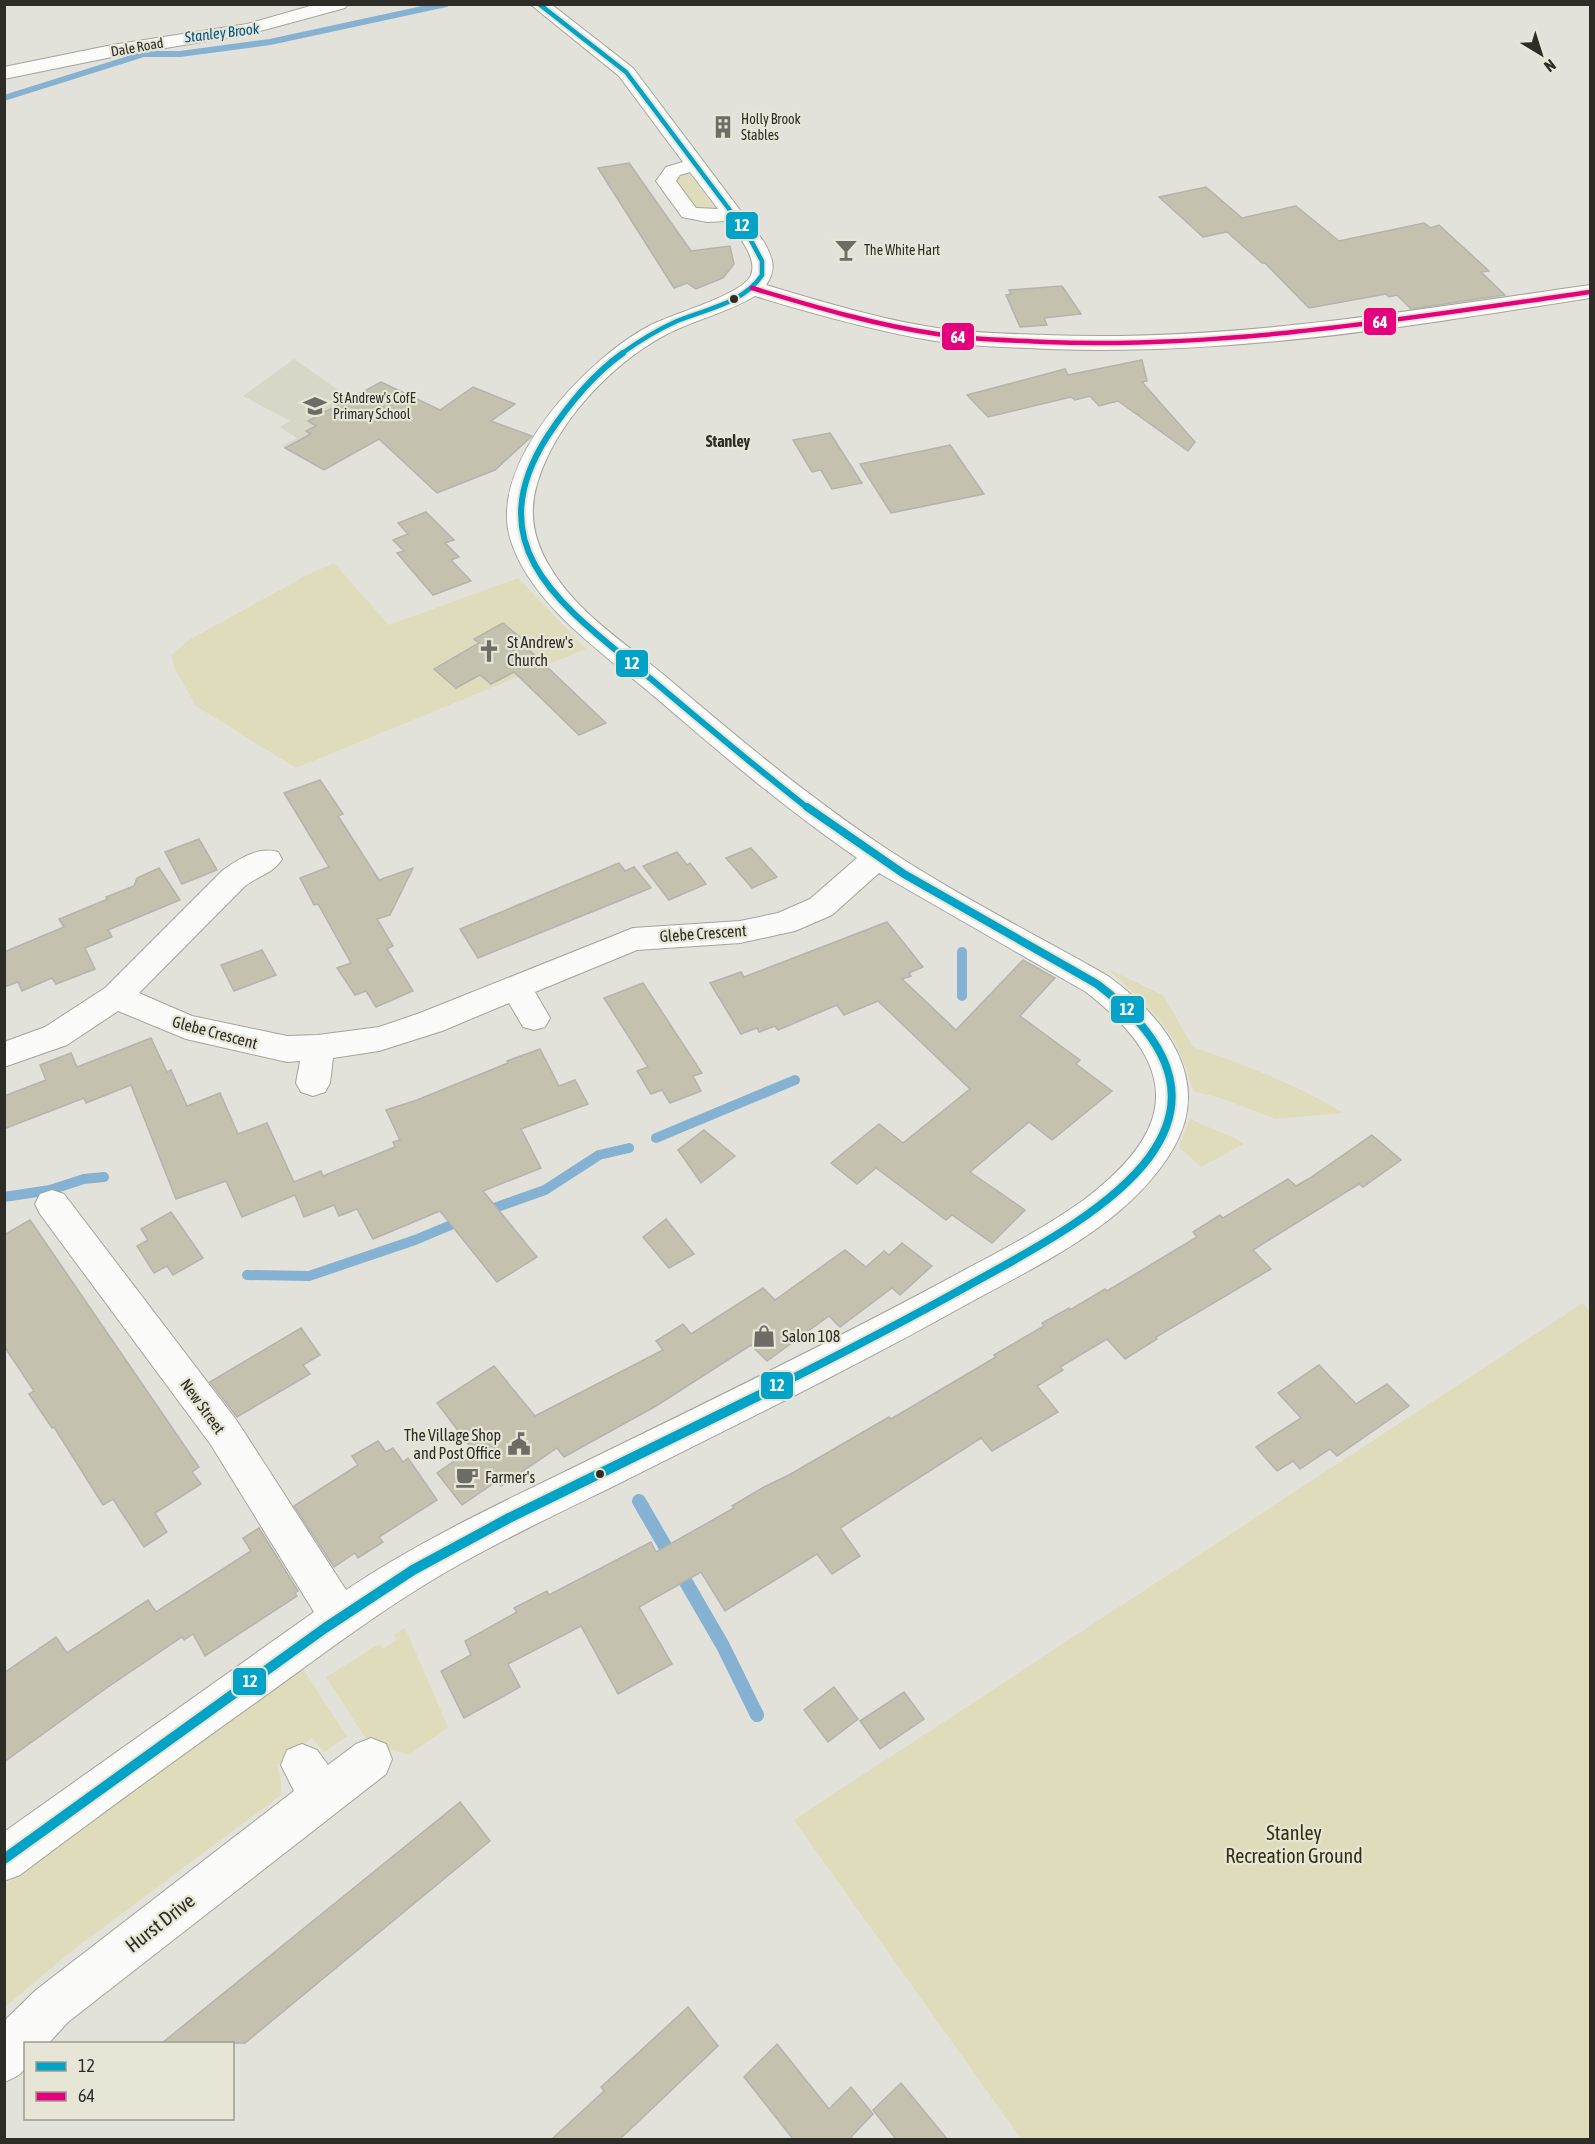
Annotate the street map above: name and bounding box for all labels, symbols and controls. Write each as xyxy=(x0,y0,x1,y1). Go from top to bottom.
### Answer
water label: Stanley Brook xyxy=(183,19,261,46)
north arrow xyxy=(1511,24,1571,84)
street label: Dale Road xyxy=(110,35,164,59)
text: N xyxy=(1541,56,1560,76)
place label: Holly Brook Stables xyxy=(741,111,801,143)
building icon: Holly Brook Stables xyxy=(710,114,736,140)
line badge: 12 xyxy=(725,211,759,240)
text: 12 xyxy=(734,216,750,234)
bar icon: The White Hart xyxy=(833,237,859,263)
place label: The White Hart xyxy=(864,242,940,258)
unlabelled marker xyxy=(728,293,740,305)
line badge: 64 xyxy=(1363,307,1397,336)
text: 64 xyxy=(1372,313,1388,331)
line badge: 64 xyxy=(941,322,975,351)
text: 64 xyxy=(950,328,966,346)
place label: St Andrew's CofE Primary School xyxy=(333,390,416,422)
school or university icon: St Andrew's CofE Primary School xyxy=(302,393,328,419)
district label: Stanley xyxy=(706,432,751,450)
place label: St Andrew's Church xyxy=(507,633,574,669)
church icon: St Andrew's Church xyxy=(476,638,502,664)
line badge: 12 xyxy=(615,649,649,678)
text: 12 xyxy=(624,654,640,672)
street label: Glebe Crescent xyxy=(659,921,748,945)
line badge: 12 xyxy=(1110,995,1145,1024)
text: 12 xyxy=(1119,1000,1135,1018)
street label: Glebe Crescent xyxy=(171,1012,260,1052)
shop icon: Salon 108 xyxy=(751,1323,777,1349)
place label: Salon 108 xyxy=(782,1327,840,1345)
line badge: 12 xyxy=(760,1371,794,1400)
street label: New Street xyxy=(177,1375,229,1437)
text: 12 xyxy=(769,1376,785,1394)
place label: The Village Shop and Post Office xyxy=(404,1426,501,1462)
public building icon: The Village Shop and Post Office xyxy=(506,1431,532,1457)
cafe icon: Farmer's xyxy=(454,1464,480,1490)
place label: Farmer's xyxy=(485,1468,535,1486)
unlabelled marker xyxy=(594,1468,606,1480)
line badge: 12 xyxy=(232,1667,267,1696)
text: 12 xyxy=(242,1672,258,1690)
park label: Stanley Recreation Ground xyxy=(1225,1821,1363,1867)
street label: Hurst Drive xyxy=(120,1888,199,1957)
legend xyxy=(24,2042,234,2120)
text: 12 xyxy=(78,2055,95,2076)
text: 64 xyxy=(78,2085,95,2106)

